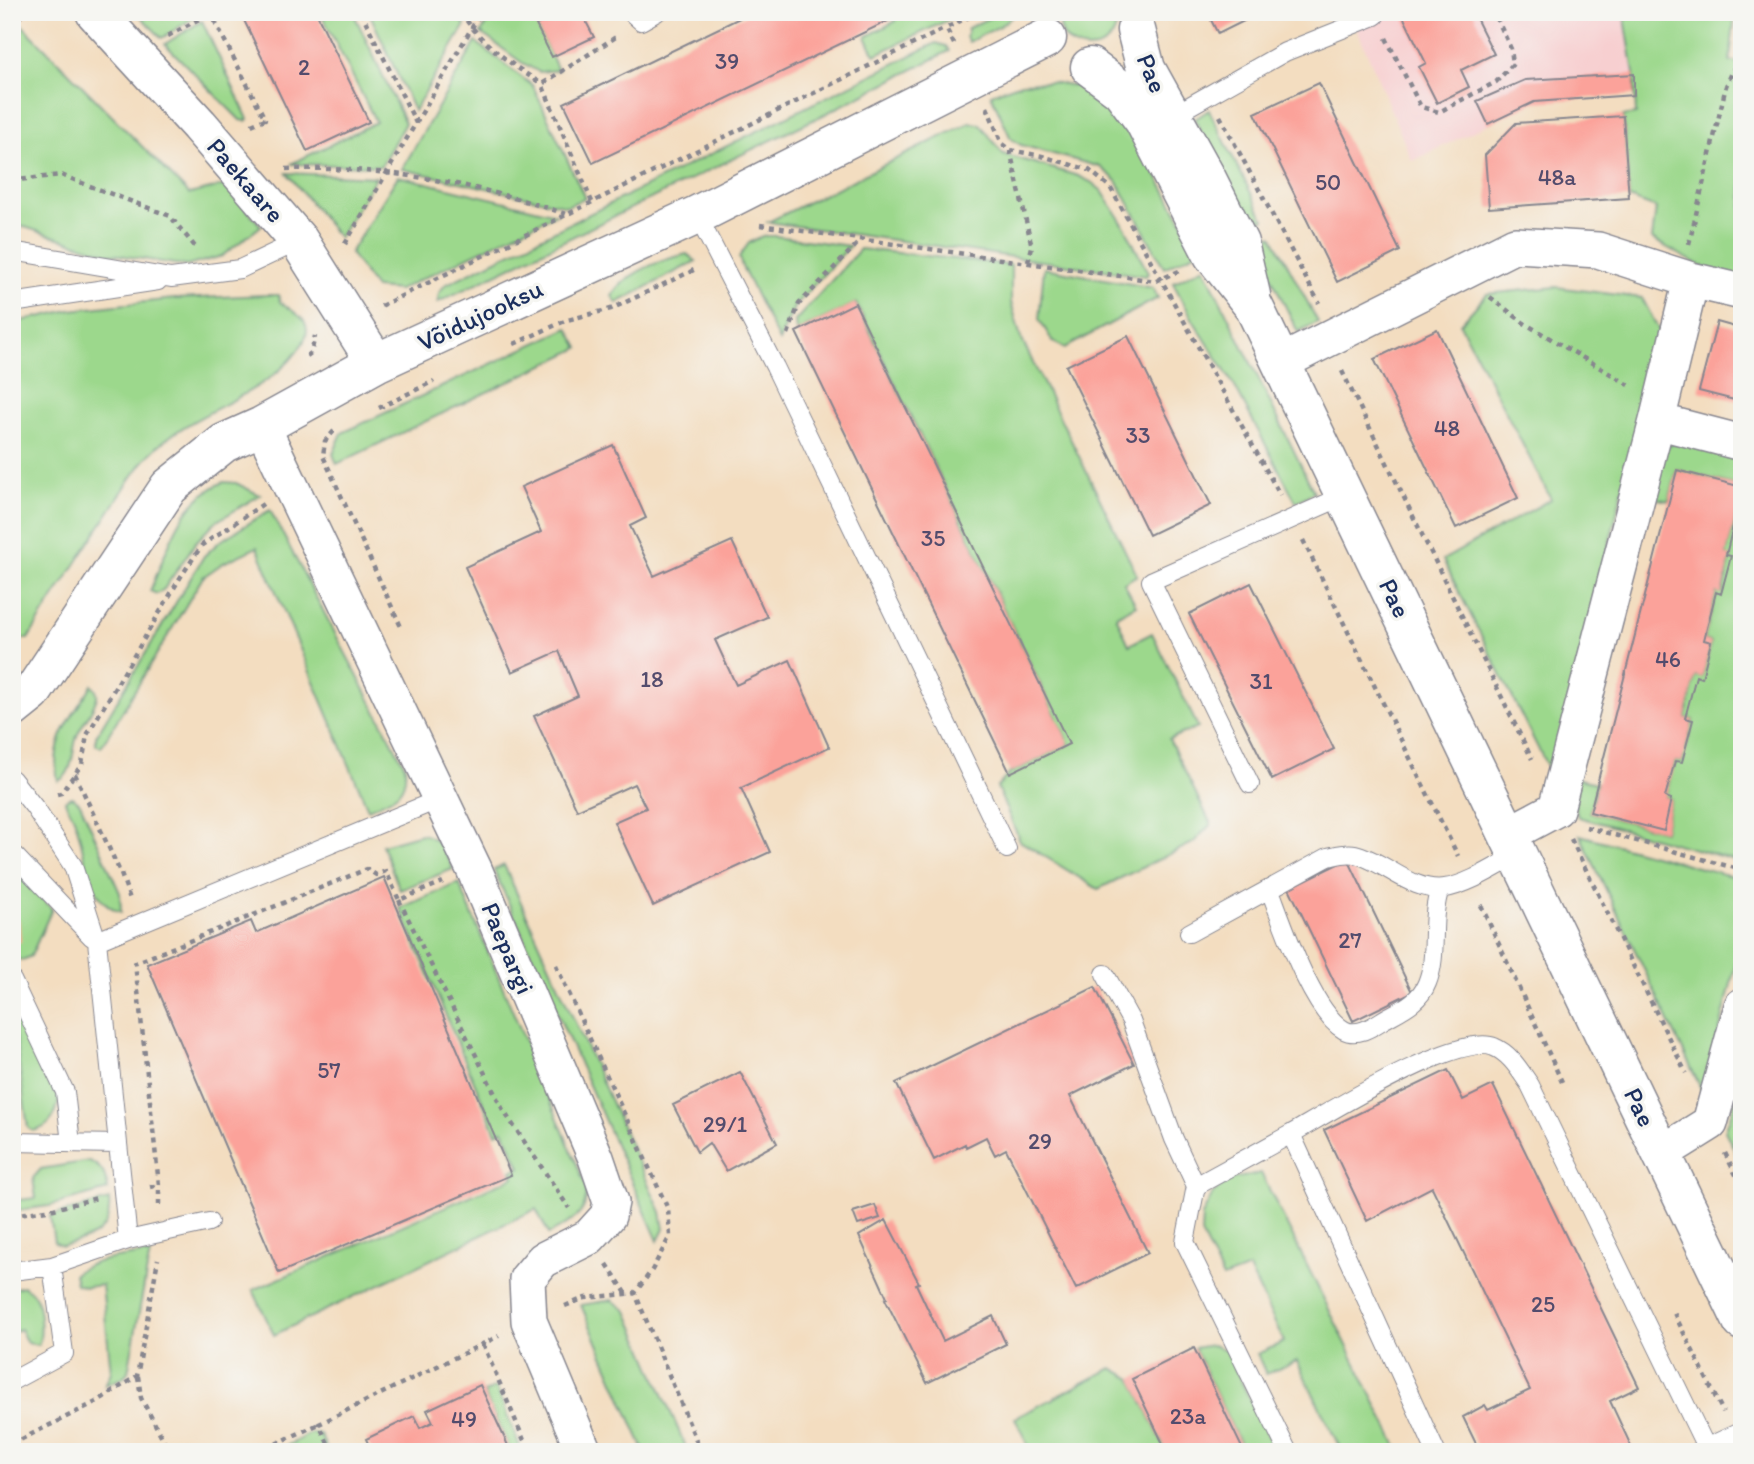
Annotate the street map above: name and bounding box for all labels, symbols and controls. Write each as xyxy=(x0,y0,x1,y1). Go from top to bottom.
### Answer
house number: 39 xyxy=(715,47,739,75)
street label: Pae xyxy=(1129,48,1175,98)
house number: 2 xyxy=(298,53,310,81)
street label: Paekaare xyxy=(200,131,292,229)
house number: 48a xyxy=(1538,163,1576,191)
house number: 50 xyxy=(1315,168,1341,196)
street label: Võidujooksu xyxy=(412,272,548,358)
house number: 48 xyxy=(1434,414,1460,442)
house number: 33 xyxy=(1125,421,1151,449)
house number: 35 xyxy=(921,524,945,552)
street label: Pae xyxy=(1372,573,1418,623)
house number: 46 xyxy=(1655,645,1681,673)
house number: 18 xyxy=(640,665,664,693)
house number: 31 xyxy=(1249,667,1273,695)
street label: Paepargi xyxy=(474,897,542,999)
house number: 27 xyxy=(1338,926,1362,954)
house number: 57 xyxy=(317,1056,341,1084)
street label: Pae xyxy=(1617,1082,1663,1132)
house number: 29/1 xyxy=(703,1110,748,1138)
house number: 29 xyxy=(1028,1127,1052,1155)
house number: 25 xyxy=(1531,1290,1555,1318)
house number: 23a xyxy=(1170,1402,1206,1430)
house number: 49 xyxy=(451,1405,477,1433)

